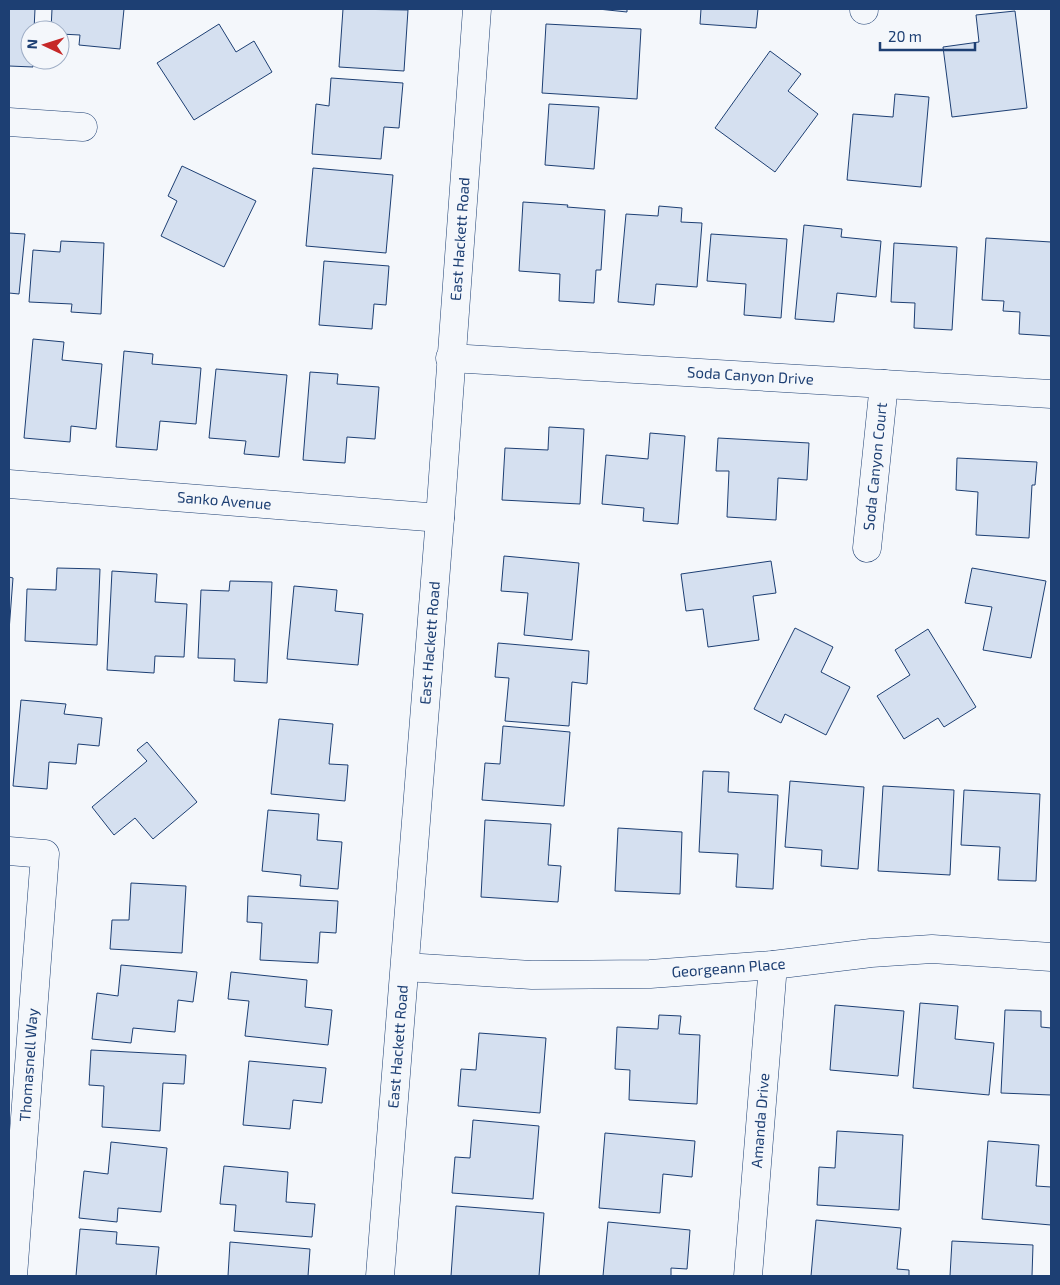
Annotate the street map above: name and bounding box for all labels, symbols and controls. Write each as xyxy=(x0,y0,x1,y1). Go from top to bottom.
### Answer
north arrow xyxy=(20,20,70,70)
scale bar xyxy=(880,20,975,52)
text: 20 m xyxy=(888,27,922,45)
text: N xyxy=(23,38,40,50)
street label: East Hackett Road xyxy=(446,177,473,301)
street label: Soda Canyon Drive xyxy=(687,362,814,388)
street label: Soda Canyon Court xyxy=(859,401,890,531)
street label: Sanko Avenue xyxy=(177,487,272,513)
street label: East Hackett Road xyxy=(415,580,443,705)
street label: Georgeann Place xyxy=(671,954,786,980)
street label: East Hackett Road xyxy=(383,984,411,1109)
street label: Thomasnell Way xyxy=(15,1008,41,1122)
street label: Amanda Drive xyxy=(747,1072,772,1169)

